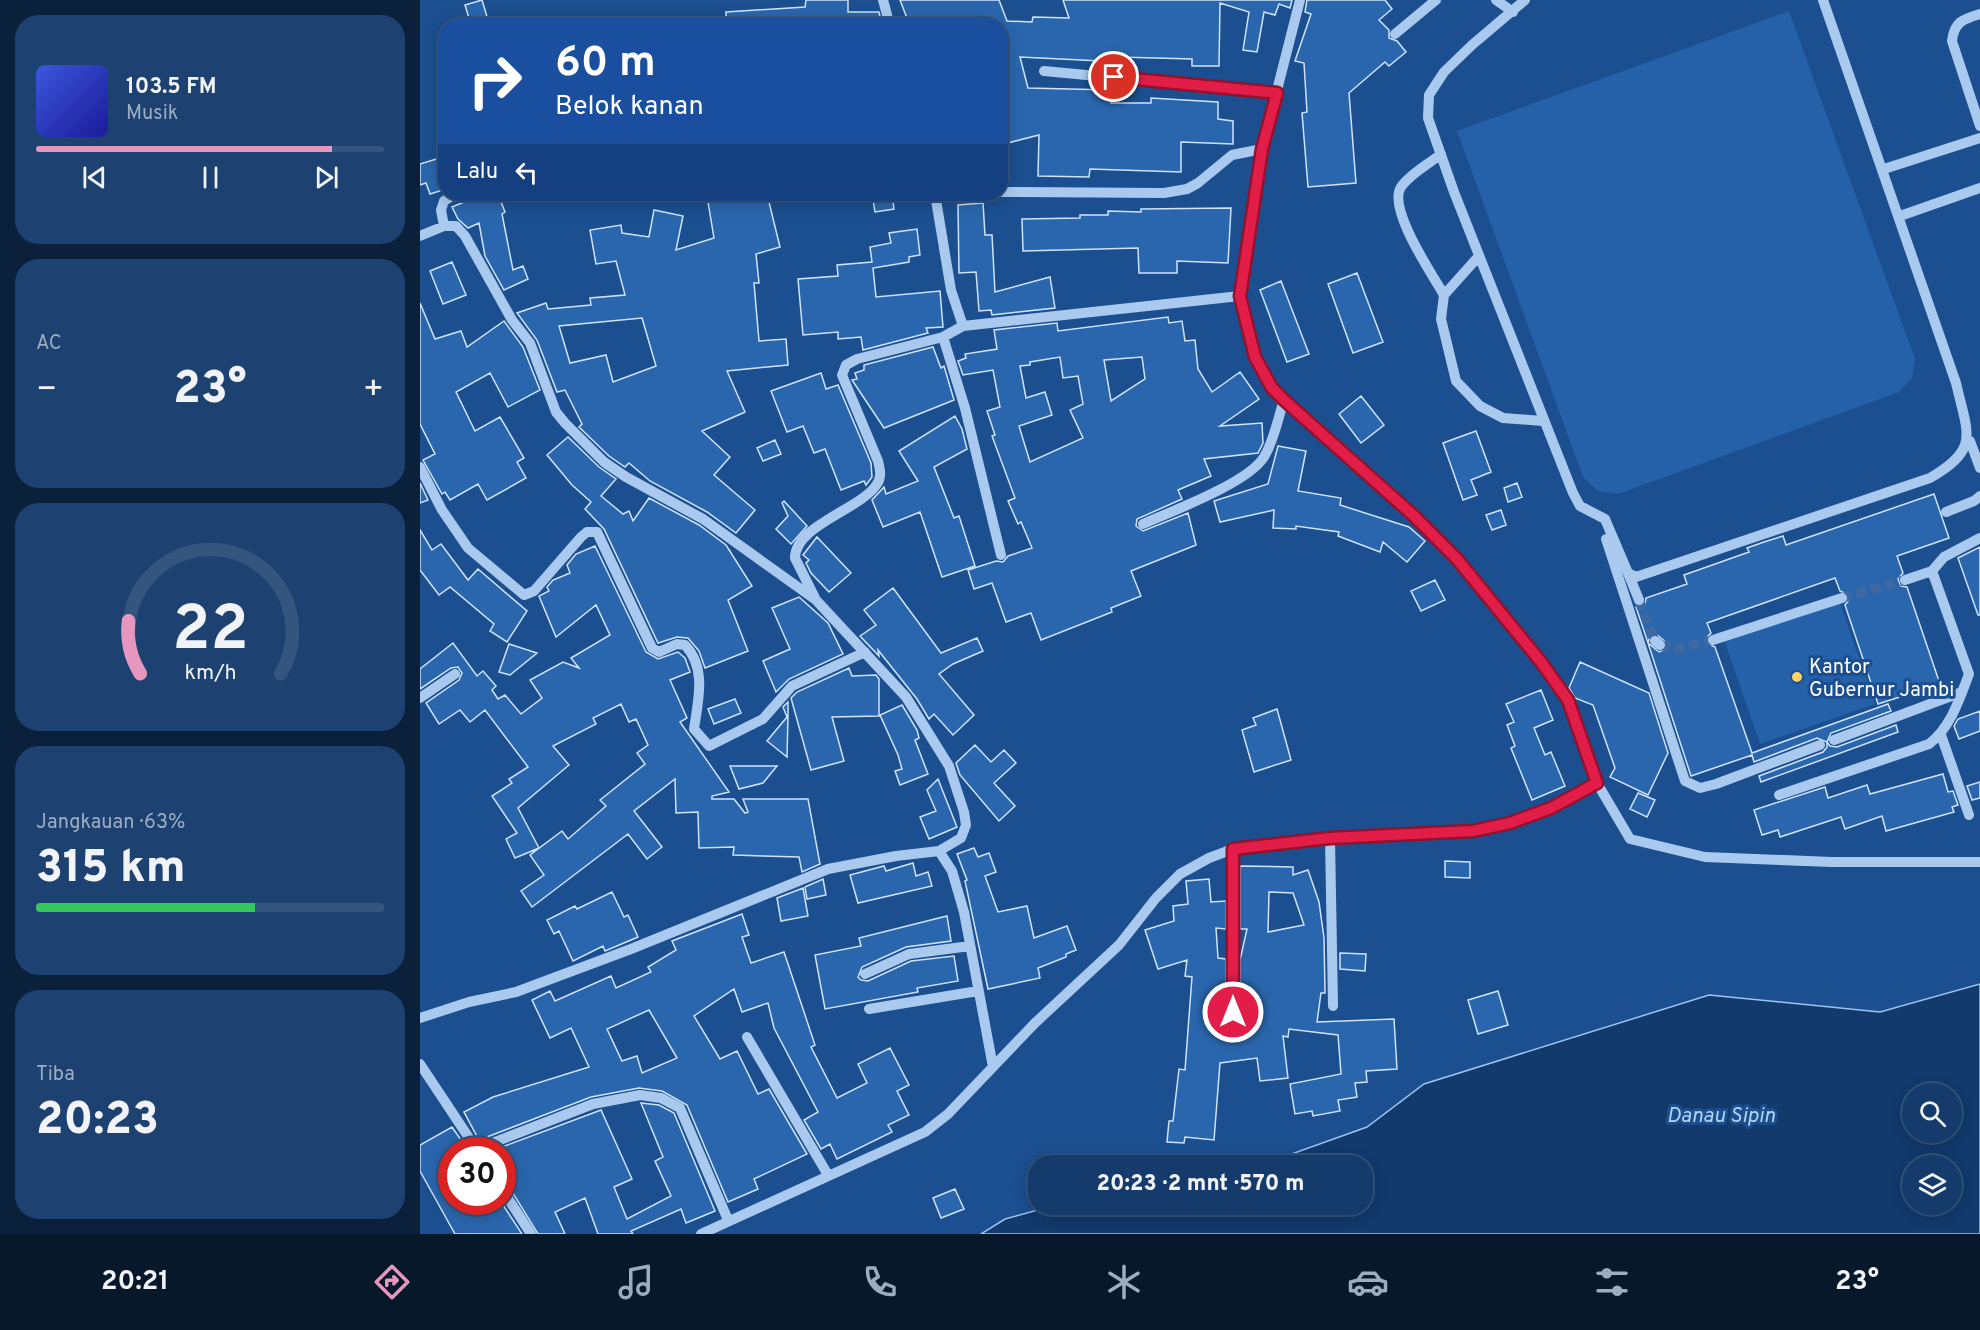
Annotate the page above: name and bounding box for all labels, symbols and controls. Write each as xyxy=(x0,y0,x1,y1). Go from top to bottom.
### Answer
text: 60 m xyxy=(555,38,656,91)
icon: right xyxy=(456,42,534,120)
pin xyxy=(1088,51,1139,102)
icon: arrive xyxy=(1097,60,1130,93)
text: 103.5 FM xyxy=(126,74,217,101)
text: Belok kanan xyxy=(555,90,704,124)
text: Musik xyxy=(126,101,178,127)
icon: left xyxy=(510,156,543,189)
text: Lalu xyxy=(456,159,498,186)
icon: previous xyxy=(78,161,111,194)
icon: pause xyxy=(194,161,227,194)
icon: next xyxy=(310,161,343,194)
text: AC xyxy=(36,331,62,357)
text: 23° xyxy=(173,362,247,419)
text: − xyxy=(36,370,57,412)
text: + xyxy=(363,370,384,412)
text: 22 xyxy=(172,593,248,672)
place label: Kantor Gubernur Jambi xyxy=(1809,655,1954,704)
text: km/h xyxy=(184,660,236,687)
marker: Kantor Gubernur Jambi xyxy=(1790,670,1804,684)
text: Jangkauan · 63% xyxy=(36,810,185,836)
text: 315 km xyxy=(36,841,186,898)
position arrow xyxy=(1201,980,1265,1044)
text: Tiba xyxy=(36,1062,75,1088)
map controls xyxy=(1902,1083,1962,1215)
button: search xyxy=(1902,1083,1962,1143)
text: 20:23 xyxy=(36,1093,159,1150)
water label: Danau Sipin xyxy=(1667,1103,1776,1130)
speed limit sign: 30 xyxy=(438,1137,516,1215)
button: layers xyxy=(1902,1155,1962,1215)
text: 20:23 · 2 mnt · 570 m xyxy=(1096,1171,1305,1198)
icon: directions xyxy=(371,1261,413,1303)
icon: music xyxy=(615,1261,657,1303)
icon: phone xyxy=(859,1261,901,1303)
icon: climate xyxy=(1103,1261,1145,1303)
icon: car xyxy=(1347,1261,1389,1303)
icon: filters xyxy=(1591,1261,1633,1303)
text: 20:21 xyxy=(101,1265,169,1299)
text: 23° xyxy=(1835,1265,1879,1299)

